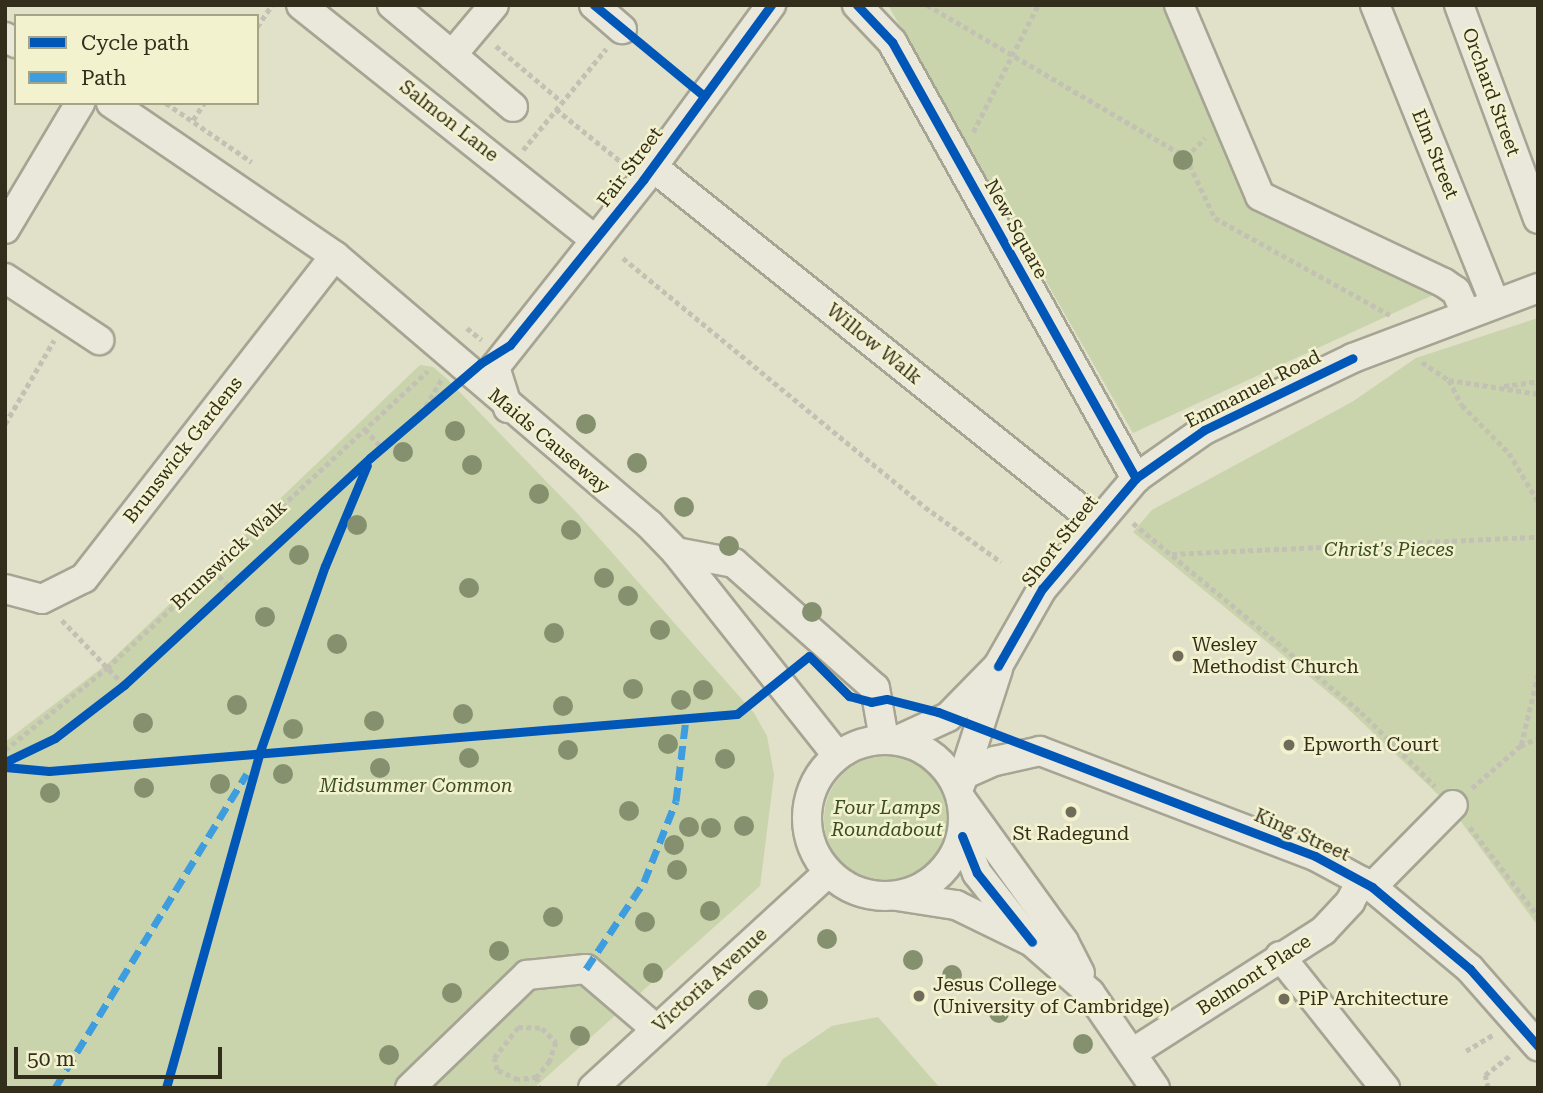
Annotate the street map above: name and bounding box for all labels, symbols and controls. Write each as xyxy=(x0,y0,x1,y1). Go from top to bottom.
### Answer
legend xyxy=(14,14,259,105)
street label: Orchard Street xyxy=(1457,25,1525,159)
text: Cycle path xyxy=(81,31,189,55)
text: Path xyxy=(81,66,127,90)
street label: Salmon Lane xyxy=(395,75,503,167)
street label: Elm Street xyxy=(1407,106,1463,202)
street label: Fair Street xyxy=(593,123,667,211)
street label: New Square xyxy=(979,175,1053,283)
street label: Willow Walk xyxy=(822,299,926,389)
street label: Emmanuel Road xyxy=(1182,345,1324,433)
street label: Brunswick Gardens xyxy=(119,372,247,528)
street label: Maids Causeway xyxy=(484,384,614,498)
street label: Short Street xyxy=(1017,491,1103,591)
street label: Brunswick Walk xyxy=(167,496,291,614)
park label: Christ's Pieces xyxy=(1324,539,1454,561)
place label: Wesley Methodist Church xyxy=(1192,634,1359,678)
marker: Wesley Methodist Church xyxy=(1170,648,1186,664)
place label: Epworth Court xyxy=(1303,734,1439,756)
marker: Epworth Court xyxy=(1281,737,1297,753)
park label: Midsummer Common xyxy=(319,775,513,797)
park label: Four Lamps Roundabout xyxy=(831,797,943,841)
marker: St Radegund xyxy=(1063,804,1079,820)
street label: King Street xyxy=(1251,804,1353,866)
place label: St Radegund xyxy=(1013,823,1129,845)
street label: Victoria Avenue xyxy=(648,923,772,1037)
street label: Belmont Place xyxy=(1193,930,1315,1020)
place label: Jesus College (University of Cambridge) xyxy=(933,974,1169,1018)
marker: Jesus College (University of Cambridge) xyxy=(911,988,927,1004)
place label: PiP Architecture xyxy=(1298,988,1448,1010)
marker: PiP Architecture xyxy=(1276,991,1292,1007)
scale bar xyxy=(18,1034,226,1078)
text: 50 m xyxy=(27,1047,75,1071)

